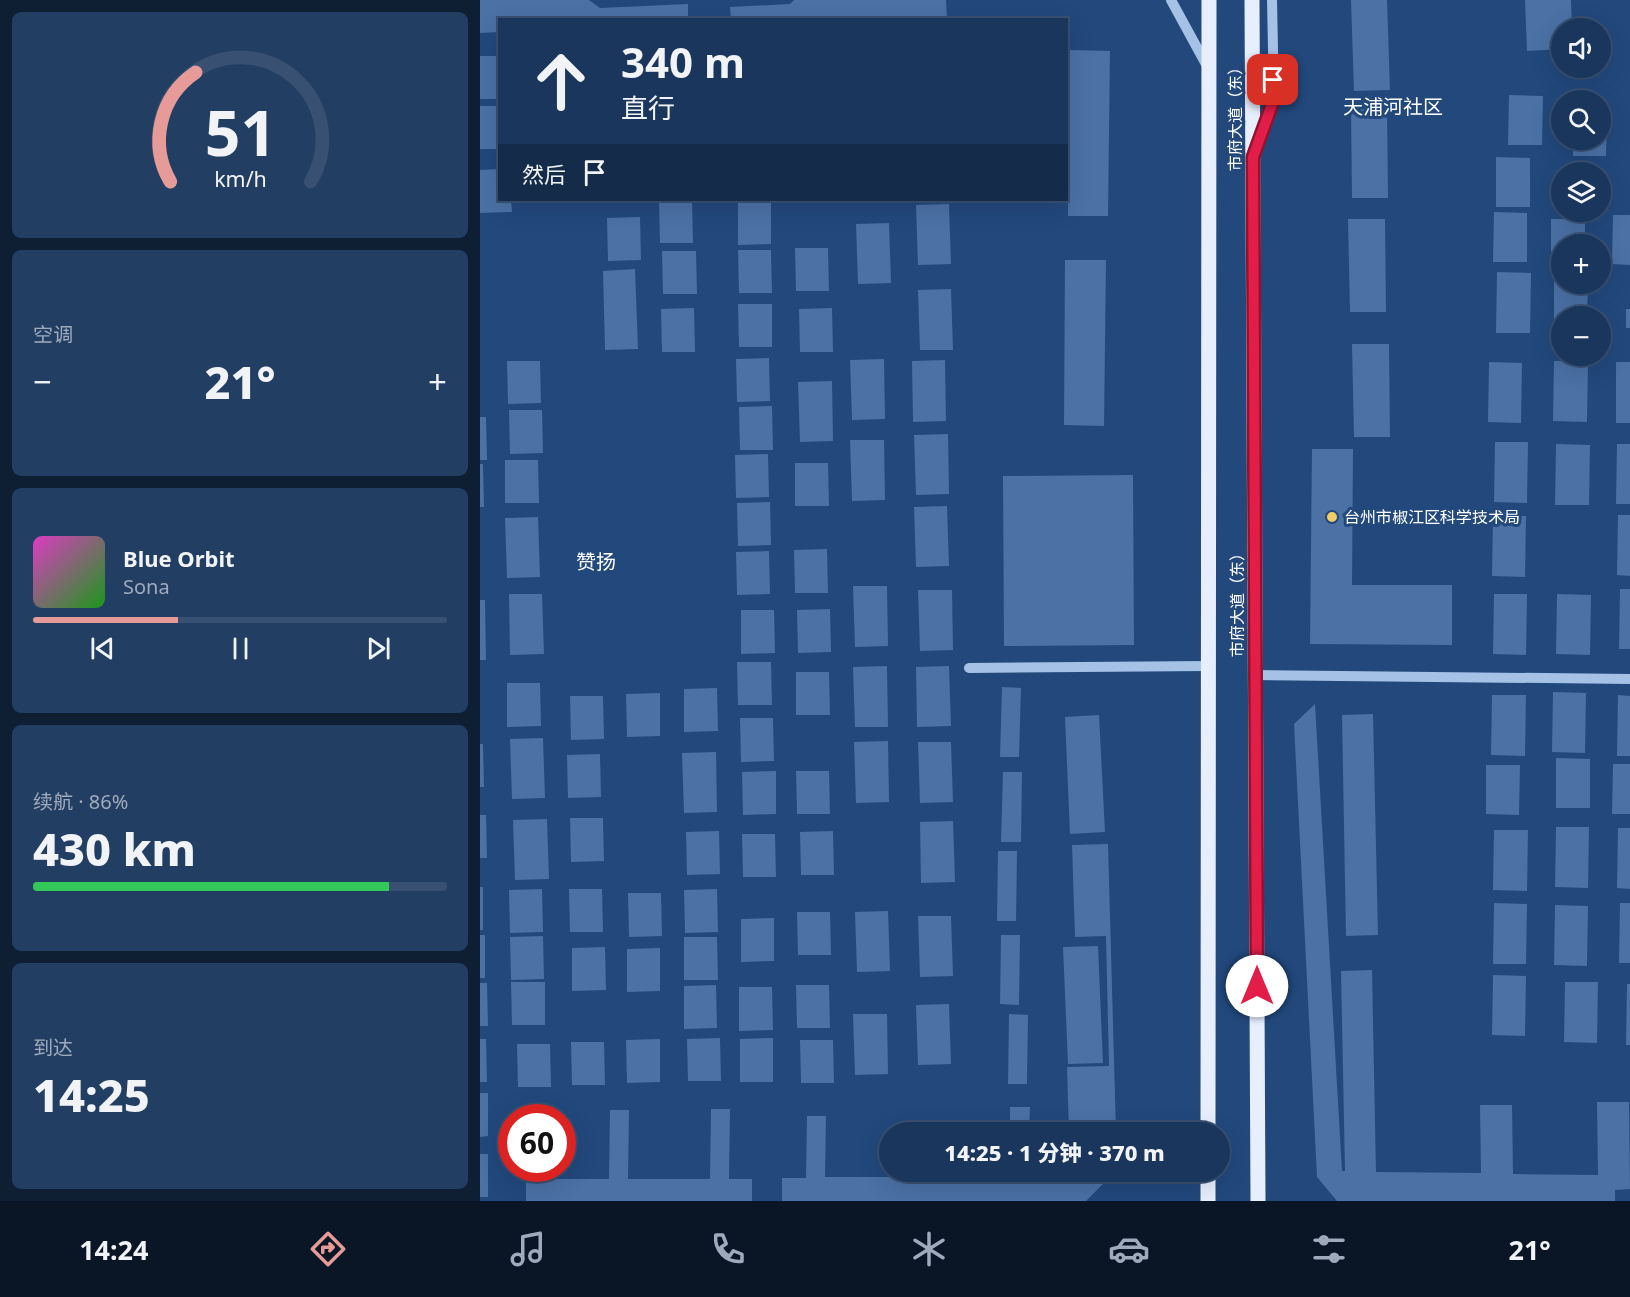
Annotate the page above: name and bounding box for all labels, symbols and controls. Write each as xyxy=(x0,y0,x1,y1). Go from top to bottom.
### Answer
map controls xyxy=(1551,18,1611,366)
button: sound xyxy=(1551,18,1611,78)
text: 340 m xyxy=(621,33,745,90)
icon: ahead xyxy=(522,42,600,120)
pin xyxy=(1247,54,1298,105)
street label: 市府大道（东） xyxy=(1224,59,1246,171)
icon: arrive xyxy=(1256,63,1289,96)
text: 51 xyxy=(204,89,276,174)
text: 直行 xyxy=(621,89,675,126)
button: search xyxy=(1551,90,1611,150)
district label: 天浦河社区 xyxy=(1343,93,1443,120)
icon: arrive xyxy=(578,156,611,189)
text: 然后 xyxy=(522,159,566,189)
button: layers xyxy=(1551,162,1611,222)
text: km/h xyxy=(214,164,266,193)
button: + xyxy=(1551,234,1611,294)
button: − xyxy=(1551,306,1611,366)
text: 空调 xyxy=(33,321,73,348)
text: 21° xyxy=(204,351,276,412)
text: − xyxy=(33,359,52,404)
text: + xyxy=(428,359,447,404)
place label: 台州市椒江区科学技术局 xyxy=(1344,506,1520,528)
marker: 台州市椒江区科学技术局 xyxy=(1325,510,1339,524)
text: Blue Orbit xyxy=(123,543,235,573)
street label: 市府大道（东） xyxy=(1226,545,1248,657)
district label: 赞扬 xyxy=(576,548,616,575)
text: Sona xyxy=(123,573,170,600)
icon: previous xyxy=(86,632,119,665)
icon: pause xyxy=(224,632,257,665)
icon: next xyxy=(362,632,395,665)
text: 续航 · 86% xyxy=(33,788,128,815)
text: 430 km xyxy=(33,818,196,879)
position arrow xyxy=(1225,954,1289,1018)
text: 到达 xyxy=(33,1034,73,1061)
text: 14:25 xyxy=(33,1064,150,1125)
speed limit sign: 60 xyxy=(498,1104,576,1182)
text: 14:25 · 1 分钟 · 370 m xyxy=(944,1137,1165,1167)
icon: directions xyxy=(307,1228,349,1270)
icon: music xyxy=(507,1228,549,1270)
icon: phone xyxy=(707,1228,749,1270)
icon: climate xyxy=(908,1228,950,1270)
icon: car xyxy=(1108,1228,1150,1270)
icon: filters xyxy=(1308,1228,1350,1270)
text: 14:24 xyxy=(79,1231,149,1268)
text: 21° xyxy=(1508,1231,1551,1268)

